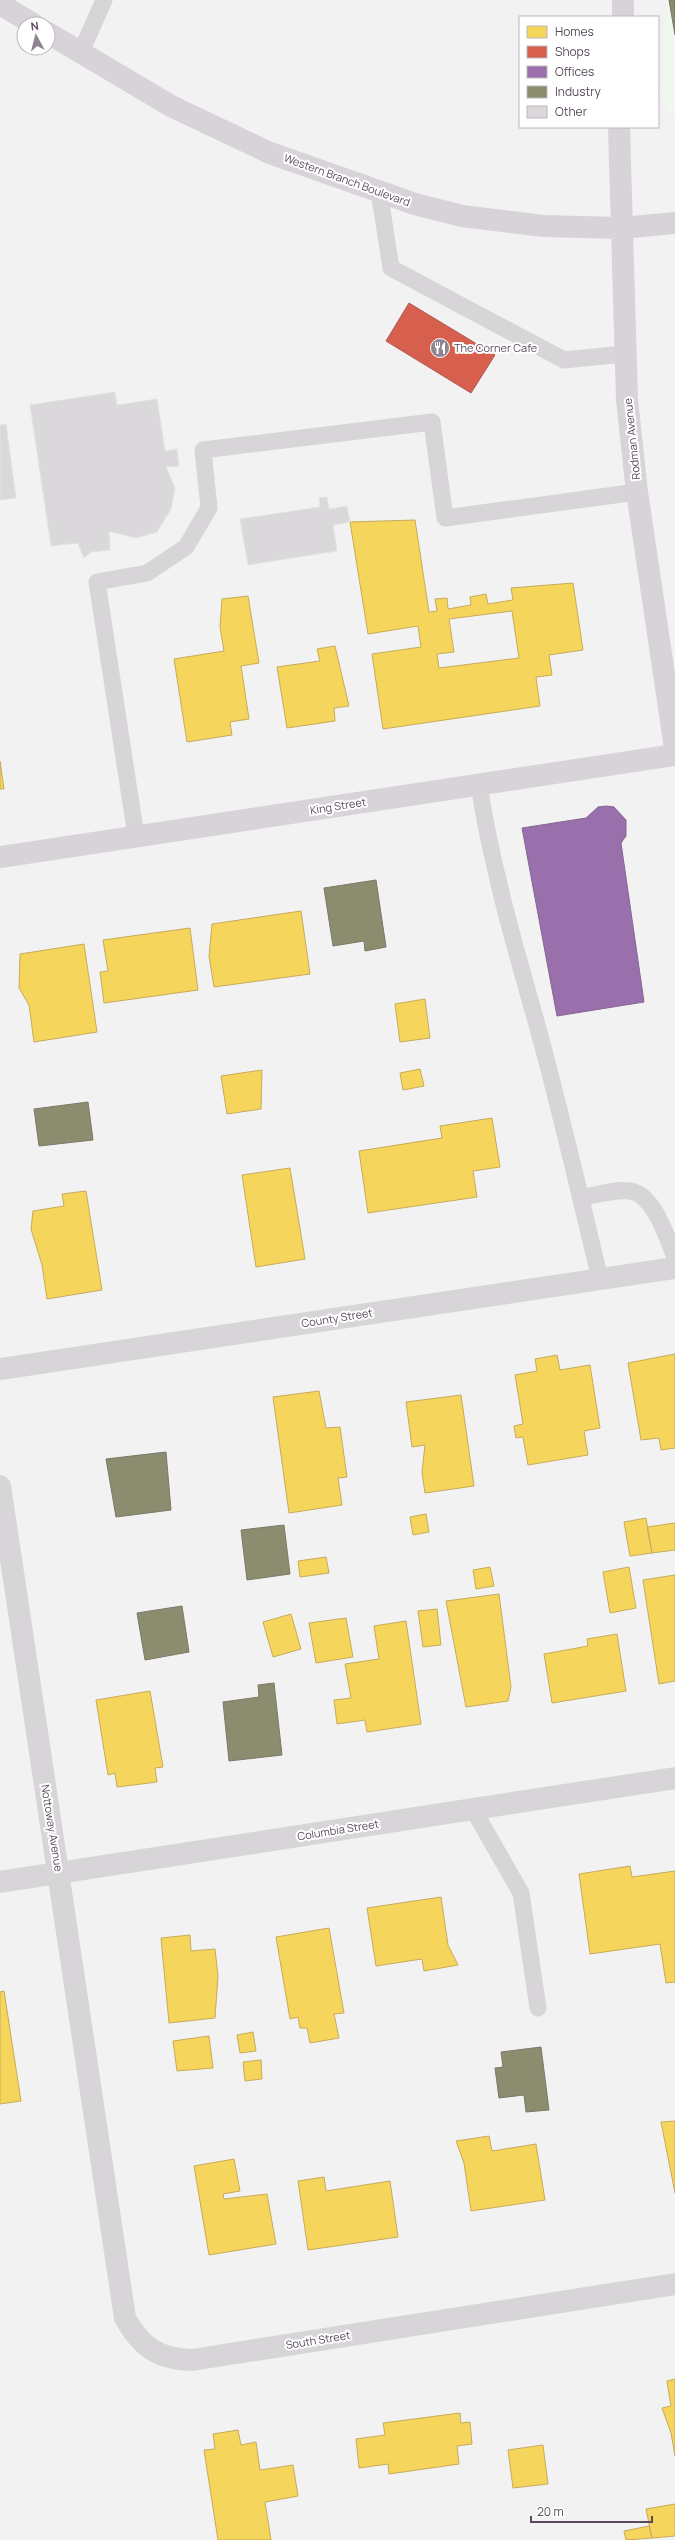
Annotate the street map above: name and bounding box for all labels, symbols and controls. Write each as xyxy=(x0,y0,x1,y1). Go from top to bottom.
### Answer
north arrow xyxy=(16,16,56,56)
legend xyxy=(519,16,659,128)
text: N xyxy=(30,18,40,34)
text: Homes xyxy=(555,23,594,40)
text: Shops xyxy=(555,43,590,60)
text: Offices xyxy=(555,63,594,80)
text: Industry xyxy=(555,83,601,100)
text: Other xyxy=(555,103,588,120)
street label: Western Branch Boulevard xyxy=(282,150,412,209)
restaurant icon: The Corner Cafe xyxy=(429,337,451,359)
place label: The Corner Cafe xyxy=(454,340,538,355)
street label: Rodman Avenue xyxy=(620,397,643,481)
street label: King Street xyxy=(309,794,367,817)
street label: County Street xyxy=(300,1304,374,1331)
street label: Nottoway Avenue xyxy=(38,1783,67,1873)
street label: Columbia Street xyxy=(296,1816,380,1843)
street label: South Street xyxy=(285,2327,351,2352)
scale bar xyxy=(531,2498,652,2524)
text: 20 m xyxy=(537,2503,564,2520)

